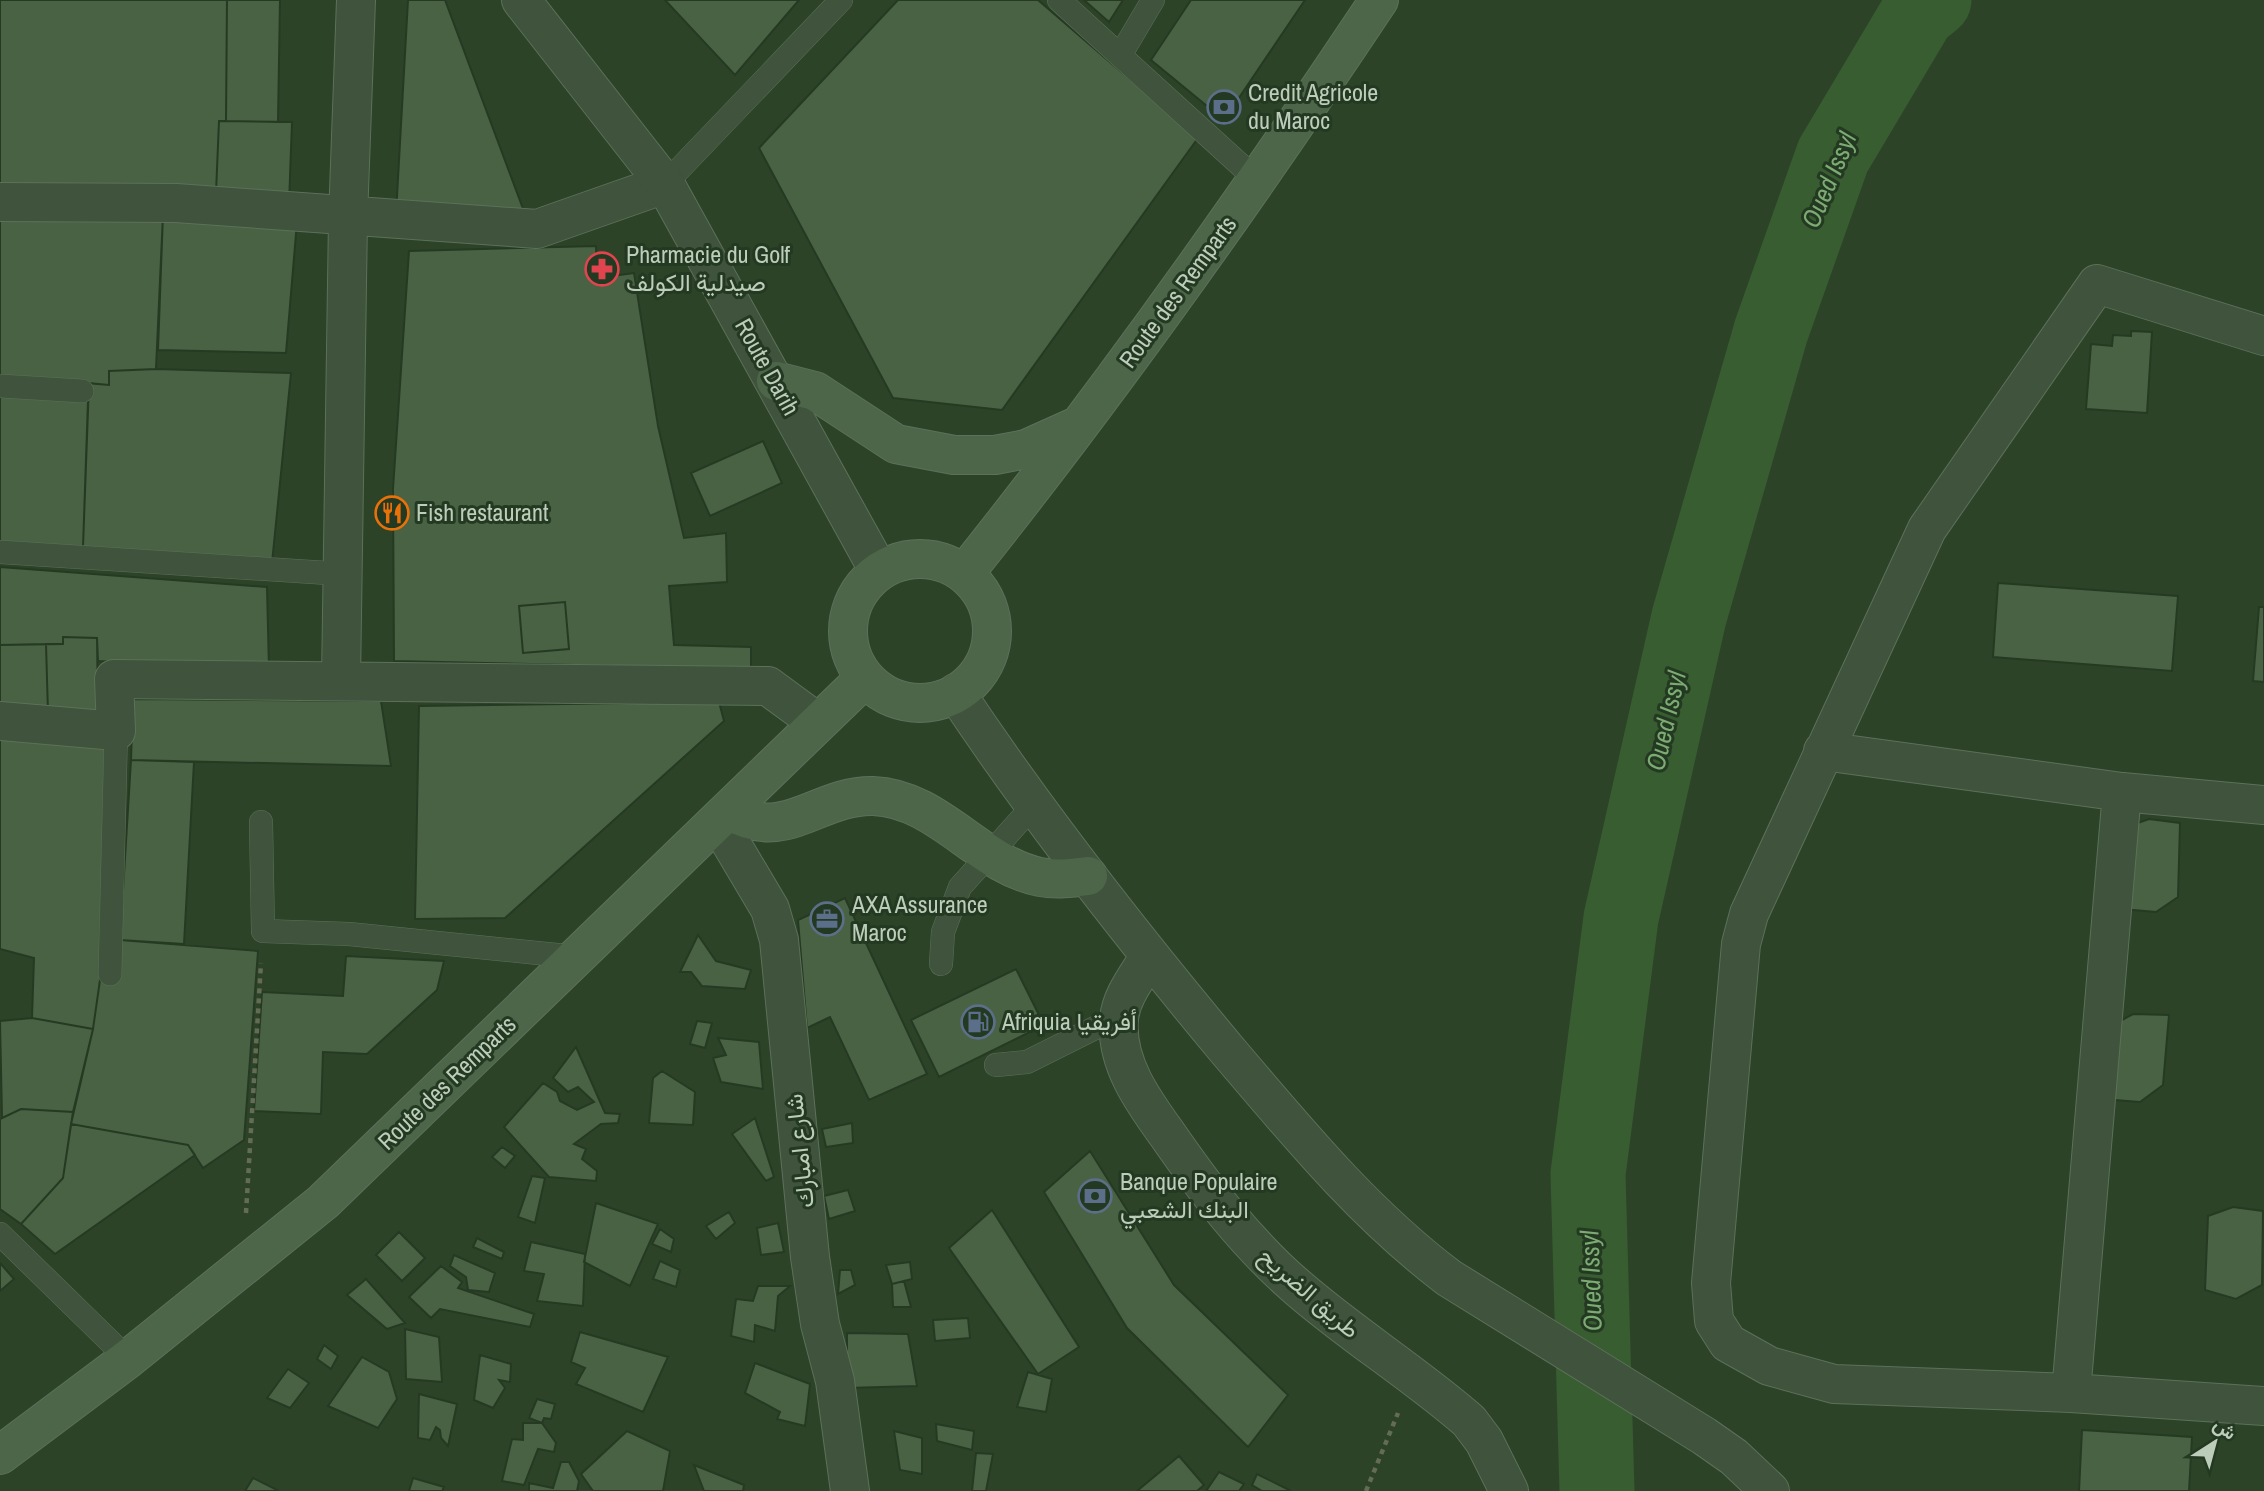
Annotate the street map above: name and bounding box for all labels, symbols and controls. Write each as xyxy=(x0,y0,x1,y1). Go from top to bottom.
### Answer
place label: Credit Agricole du Maroc xyxy=(1248,76,1378,136)
bank icon: Credit Agricole du Maroc xyxy=(1205,88,1243,126)
water label: Oued Issyl xyxy=(1793,125,1865,233)
street label: Route des Remparts xyxy=(1111,209,1243,374)
place label: Pharmacie du Golf صيدلية الكولف xyxy=(626,238,791,298)
pharmacy icon: Pharmacie du Golf صيدلية الكولف xyxy=(583,250,621,288)
street label: Route Darih xyxy=(728,312,808,421)
restaurant icon: Fish restaurant xyxy=(373,494,411,532)
place label: Fish restaurant xyxy=(416,496,549,528)
water label: Oued Issyl xyxy=(1637,667,1694,774)
place label: AXA Assurance Maroc xyxy=(851,888,988,948)
office icon: AXA Assurance Maroc xyxy=(808,900,846,938)
fuel station icon: Afriquia أفريقيا xyxy=(959,1003,997,1041)
place label: Afriquia أفريقيا xyxy=(1001,1005,1137,1037)
street label: Route des Remparts xyxy=(370,1008,522,1156)
street label: شارع امبارك xyxy=(777,1092,822,1210)
place label: Banque Populaire البنك الشعبي xyxy=(1120,1165,1278,1229)
bank icon: Banque Populaire البنك الشعبي xyxy=(1076,1177,1114,1215)
water label: Oued Issyl xyxy=(1571,1229,1610,1332)
street label: طريق الضريح xyxy=(1251,1239,1367,1347)
north arrow xyxy=(2180,1407,2250,1477)
text: ش xyxy=(2208,1411,2242,1446)

